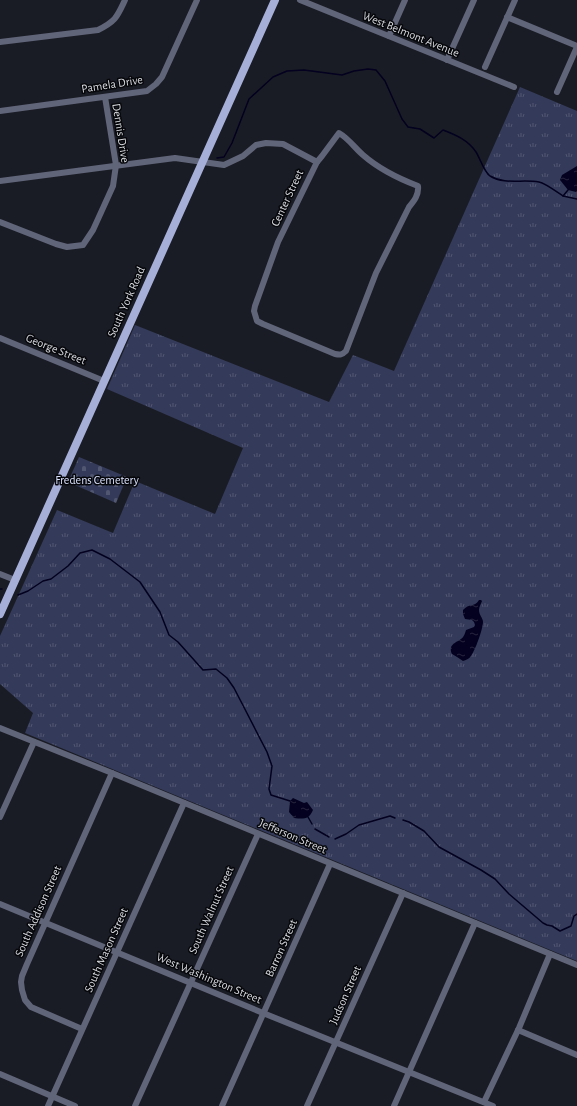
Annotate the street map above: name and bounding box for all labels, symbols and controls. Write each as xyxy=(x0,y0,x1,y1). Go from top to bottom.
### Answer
street label: West Belmont Avenue xyxy=(361,9,461,59)
street label: Pamela Drive xyxy=(80,73,144,95)
street label: Dennis Drive xyxy=(110,103,132,163)
street label: Center Street xyxy=(269,168,305,228)
street label: South York Road xyxy=(105,265,147,339)
street label: George Street xyxy=(24,331,88,367)
park label: Fredens Cemetery xyxy=(55,474,139,487)
street label: Jefferson Street xyxy=(257,816,329,856)
street label: South Addison Street xyxy=(13,864,64,958)
street label: South Walnut Street xyxy=(186,864,236,956)
street label: South Mason Street xyxy=(82,906,130,994)
street label: Barron Street xyxy=(263,917,299,979)
street label: West Washington Street xyxy=(155,950,264,1006)
street label: Judson Street xyxy=(327,964,363,1026)

